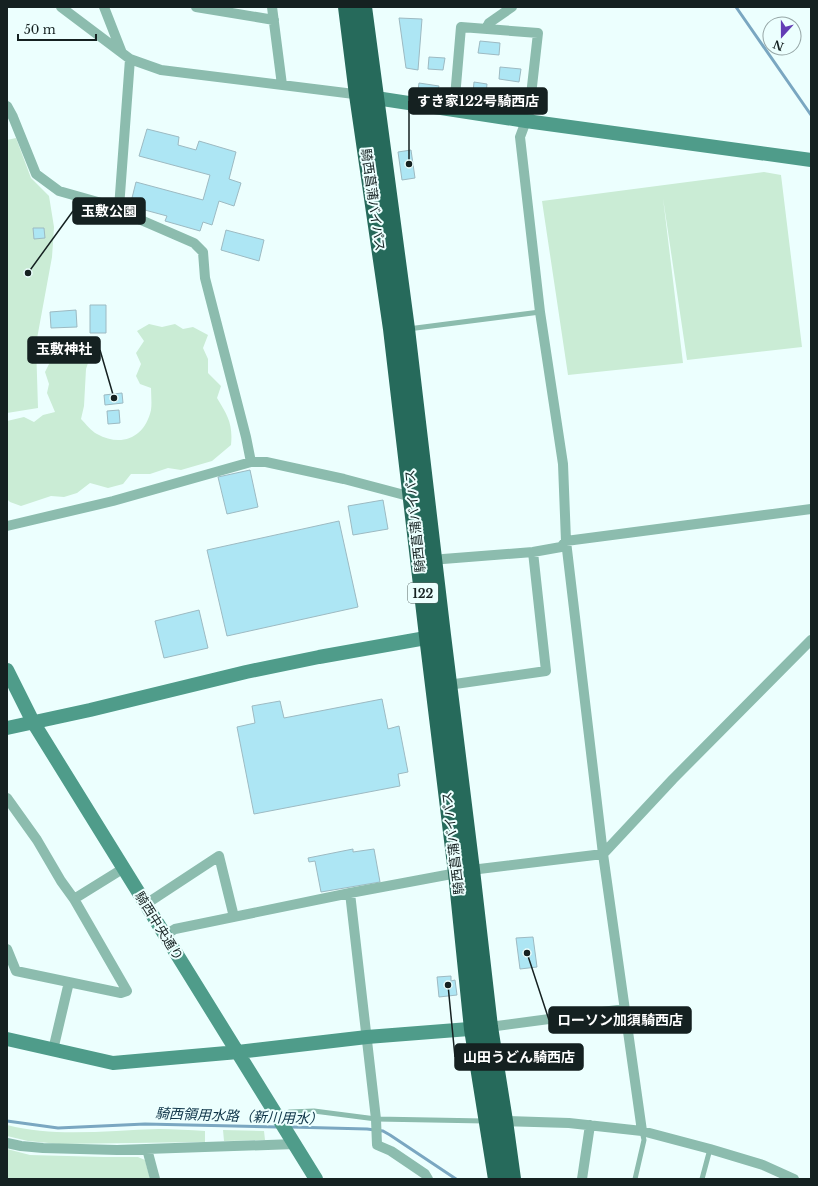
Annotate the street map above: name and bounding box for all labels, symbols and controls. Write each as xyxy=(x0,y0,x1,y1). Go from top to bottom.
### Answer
scale bar xyxy=(18,16,96,42)
north arrow xyxy=(762,16,802,56)
text: 50 m xyxy=(24,22,56,37)
text: N xyxy=(770,37,786,54)
callout: すき家122号騎西店 xyxy=(409,88,547,114)
text: すき家122号騎西店 xyxy=(417,92,539,110)
street label: 騎西菖蒲バイパス xyxy=(357,147,389,253)
callout: 玉敷公園 xyxy=(73,198,145,224)
text: 玉敷公園 xyxy=(81,202,137,220)
callout: 玉敷神社 xyxy=(28,337,100,363)
text: 玉敷神社 xyxy=(36,340,92,358)
street label: 騎西菖蒲バイパス xyxy=(401,469,429,573)
road number: 122 xyxy=(408,583,438,603)
street label: 騎西菖蒲バイパス xyxy=(438,790,468,896)
street label: 騎西中央通り xyxy=(131,888,187,964)
callout: ローソン加須騎西店 xyxy=(549,1007,691,1033)
text: ローソン加須騎西店 xyxy=(557,1011,683,1029)
callout: 山田うどん騎西店 xyxy=(455,1044,583,1070)
text: 山田うどん騎西店 xyxy=(463,1048,575,1066)
water label: 騎西領用水路（新川用水） xyxy=(155,1104,323,1128)

